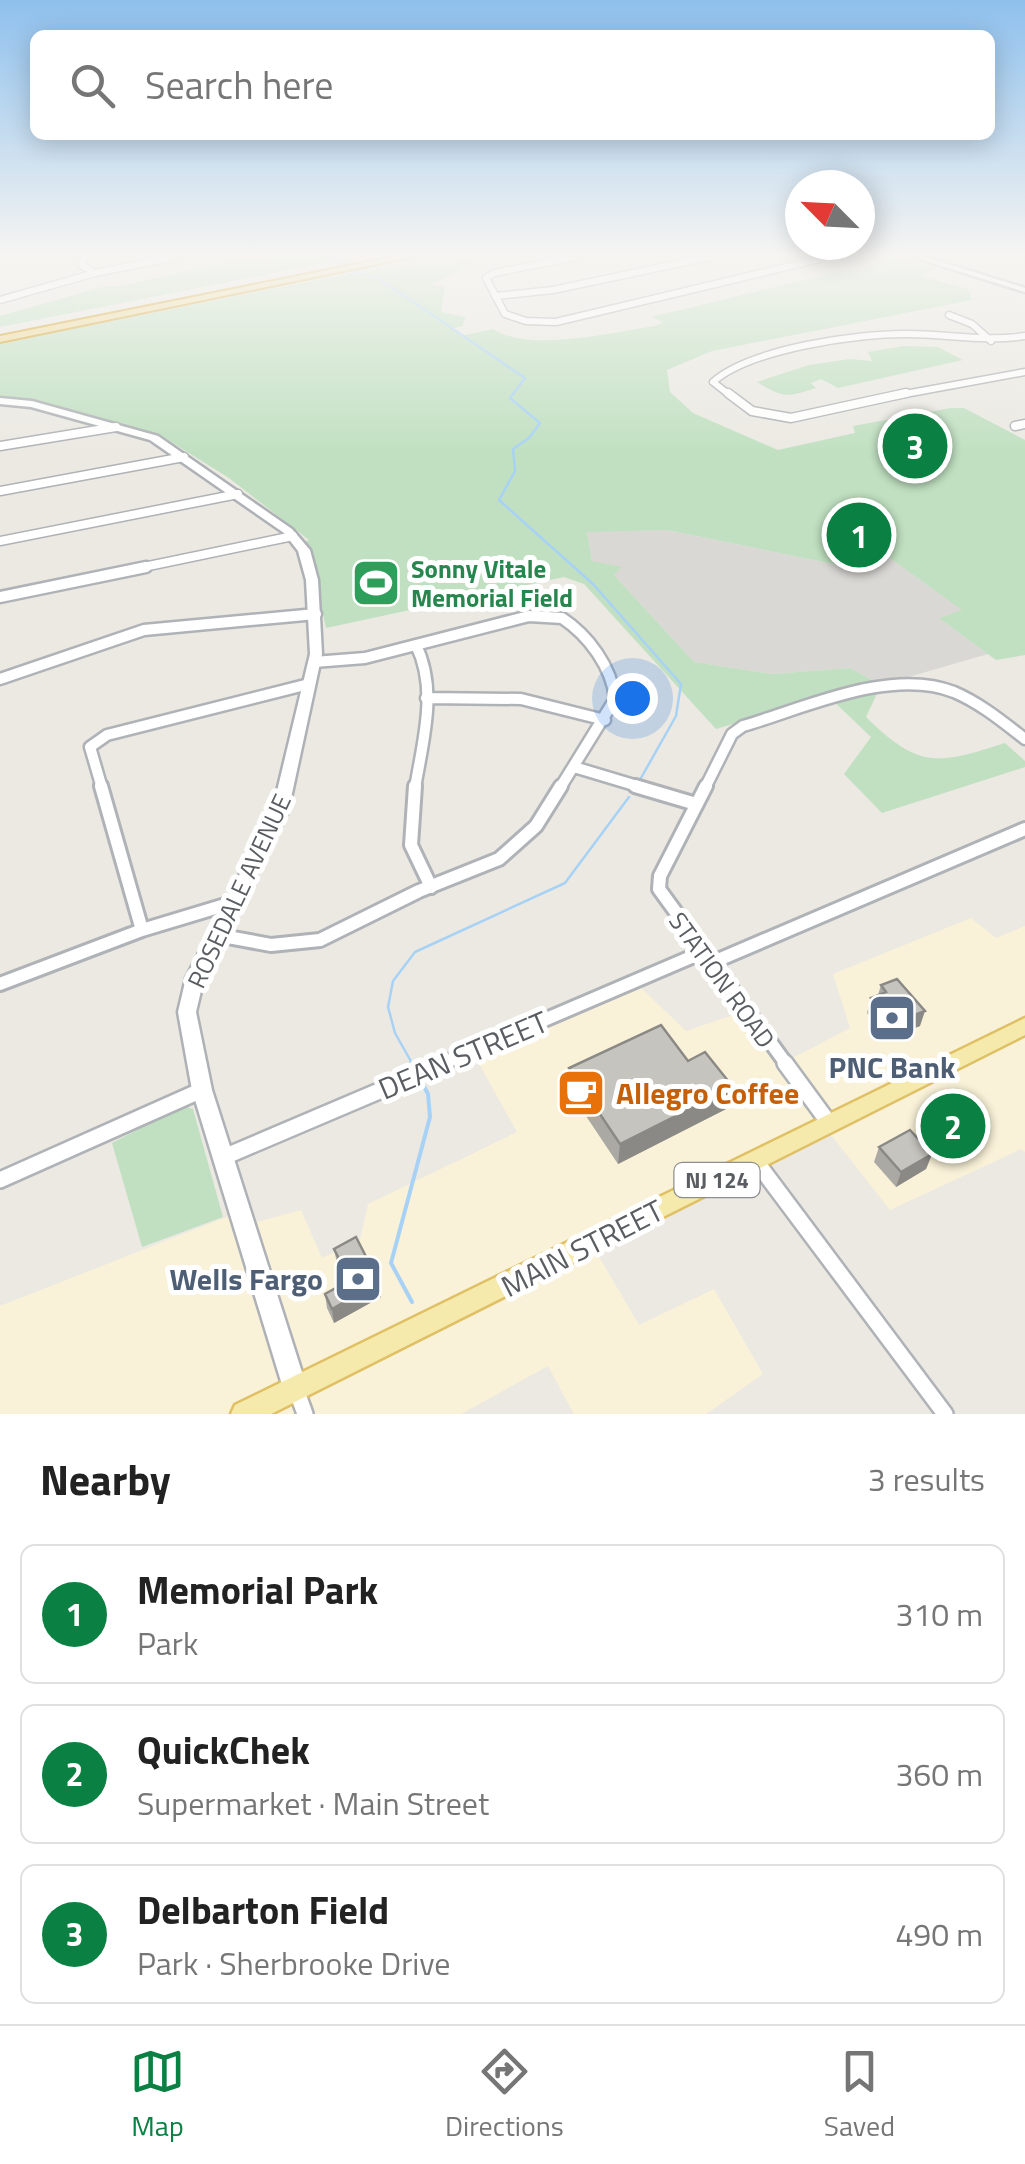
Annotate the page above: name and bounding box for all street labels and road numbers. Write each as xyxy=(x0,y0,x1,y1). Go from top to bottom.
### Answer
street label: ROSEDALE AVENUE xyxy=(177,788,301,994)
street label: STATION ROAD xyxy=(660,904,784,1056)
street label: DEAN STREET xyxy=(371,999,555,1111)
road number: NJ 124 xyxy=(674,1163,760,1197)
street label: MAIN STREET xyxy=(493,1187,671,1309)

